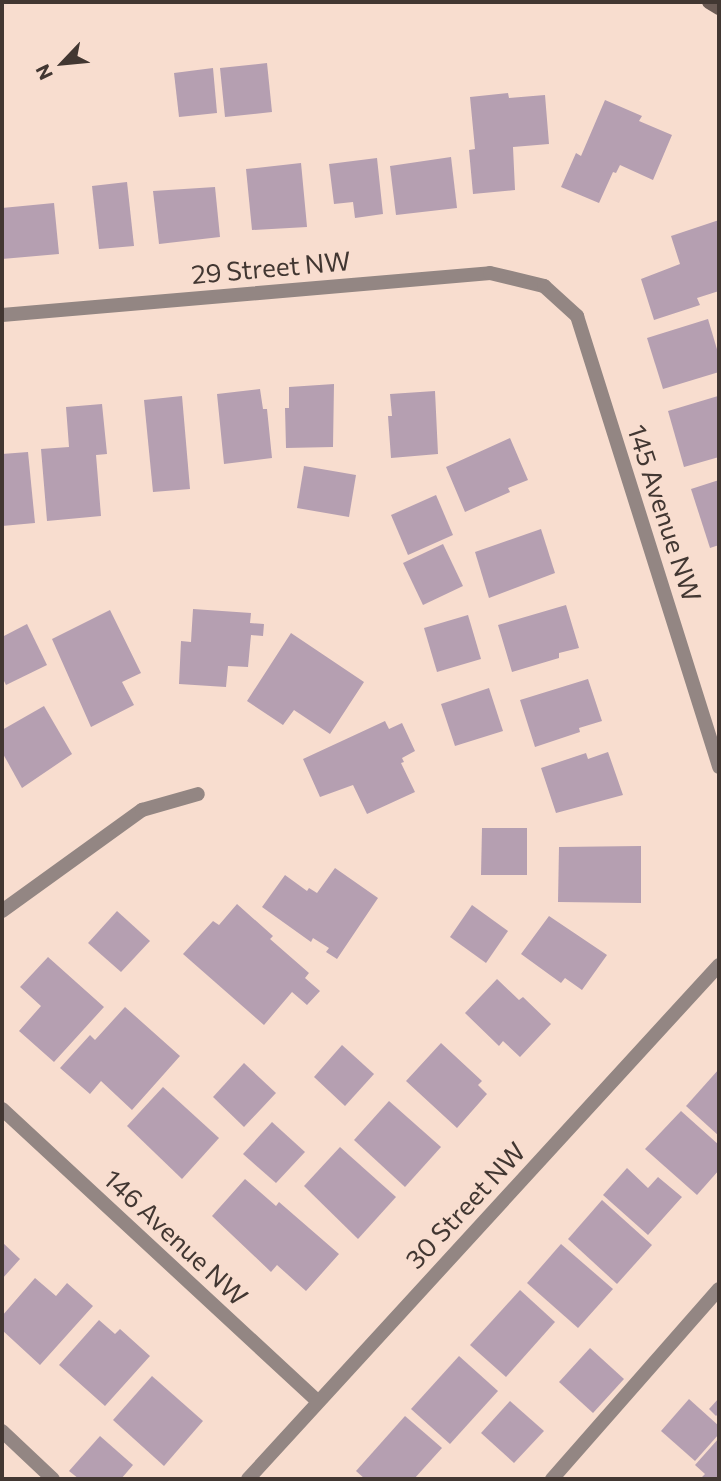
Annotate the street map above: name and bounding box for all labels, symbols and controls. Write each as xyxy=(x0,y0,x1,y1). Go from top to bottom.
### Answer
north arrow xyxy=(28,28,98,98)
text: N xyxy=(30,61,57,84)
street label: 29 Street NW xyxy=(190,245,352,289)
street label: 145 Avenue NW xyxy=(622,420,708,606)
street label: 30 Street NW xyxy=(399,1135,531,1275)
street label: 146 Avenue NW xyxy=(98,1162,254,1312)

